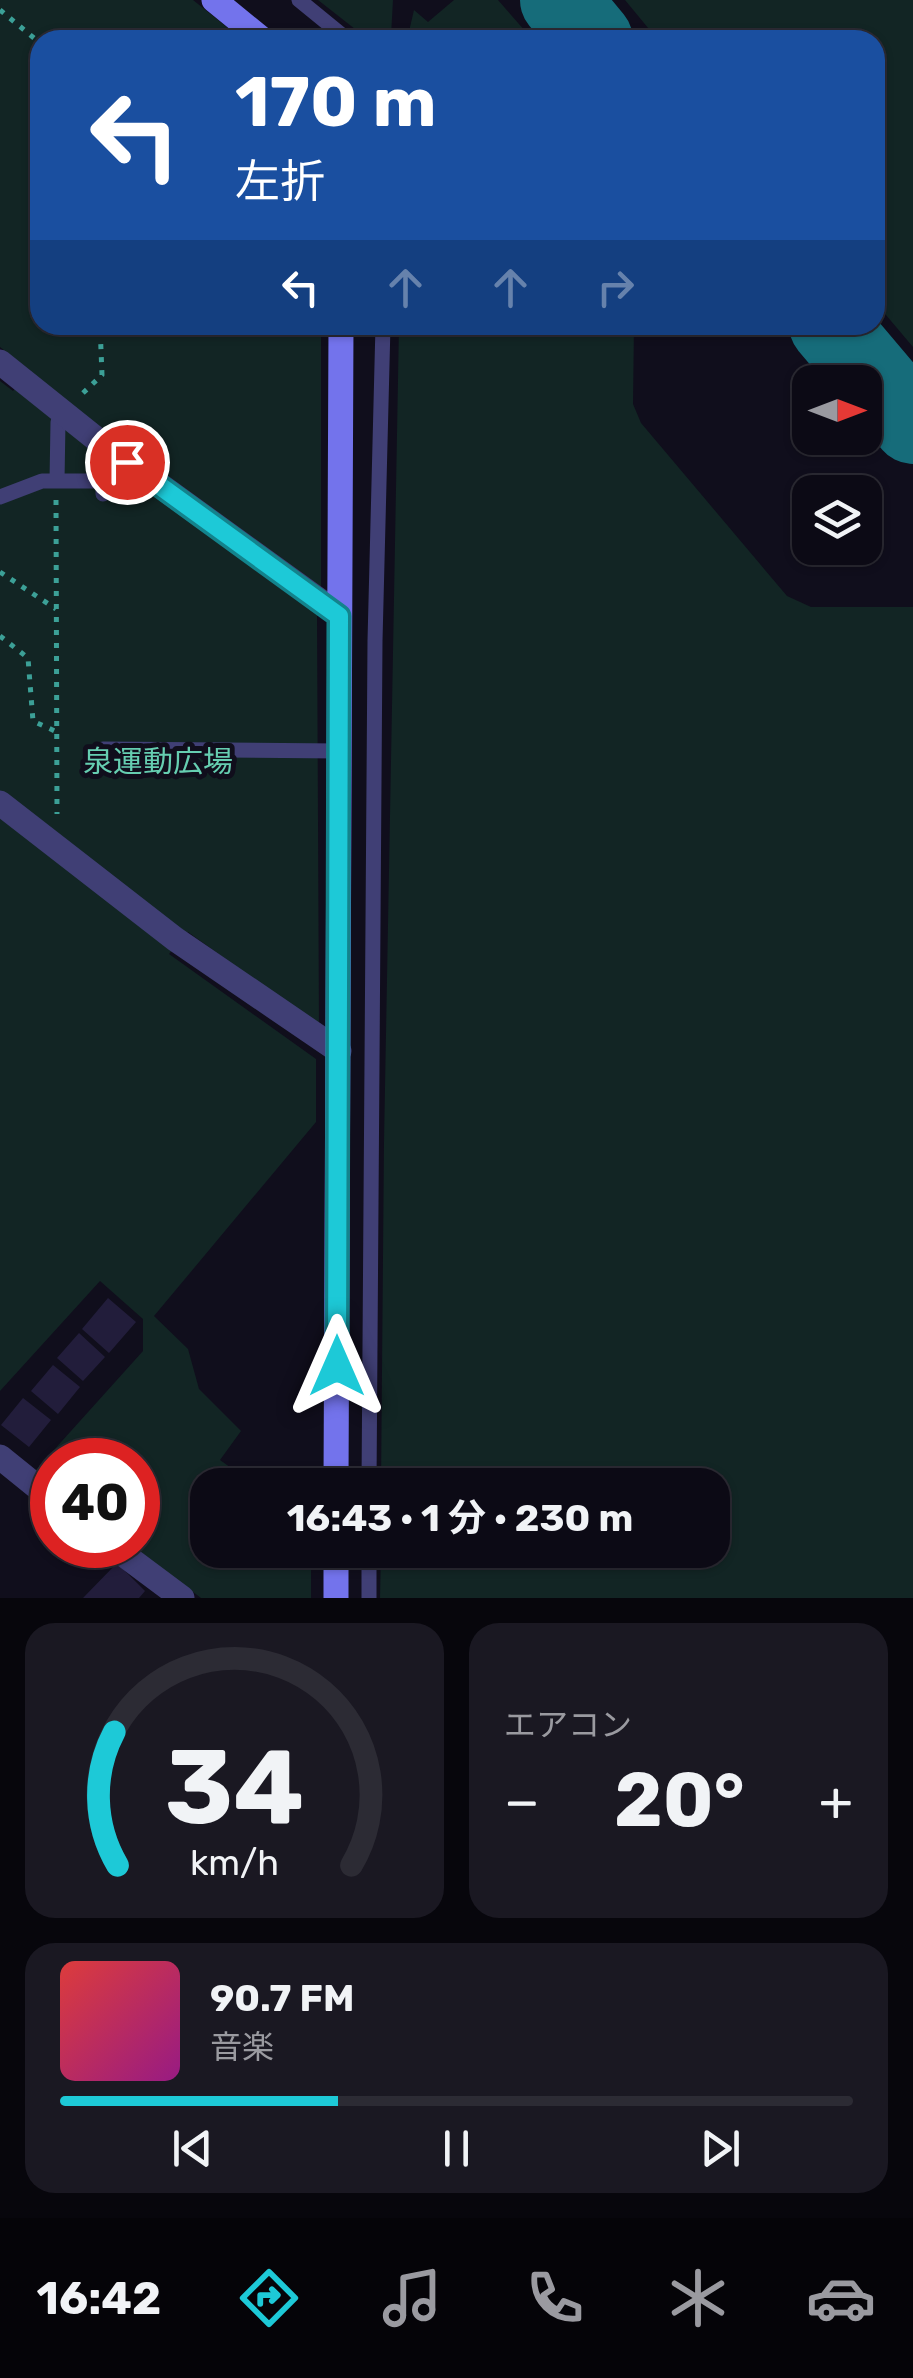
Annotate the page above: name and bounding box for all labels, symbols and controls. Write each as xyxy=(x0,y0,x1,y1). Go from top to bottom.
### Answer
text: 170 m xyxy=(235,61,437,144)
icon: left xyxy=(70,70,200,200)
text: 左折 xyxy=(235,155,325,208)
icon: left xyxy=(273,260,328,315)
icon: ahead xyxy=(378,260,433,315)
icon: ahead xyxy=(483,260,538,315)
icon: right xyxy=(588,260,643,315)
north arrow xyxy=(792,365,882,455)
map controls xyxy=(792,365,882,565)
pin xyxy=(85,420,170,505)
icon: arrive xyxy=(100,435,155,490)
button: layers xyxy=(792,475,882,565)
park label: 泉運動広場 xyxy=(83,744,233,780)
position arrow xyxy=(285,1314,389,1418)
speed limit sign: 40 xyxy=(30,1438,160,1568)
text: 16:43 · 1 分 · 230 m xyxy=(287,1495,633,1541)
text: エアコン xyxy=(504,1706,632,1744)
text: 34 xyxy=(165,1726,304,1849)
text: 20° xyxy=(614,1756,745,1845)
text: − xyxy=(504,1769,540,1834)
text: + xyxy=(819,1769,853,1834)
text: km/h xyxy=(190,1842,279,1884)
text: 90.7 FM xyxy=(210,1975,354,2021)
text: 音楽 xyxy=(210,2028,274,2066)
icon: previous xyxy=(165,2121,220,2176)
icon: pause xyxy=(429,2121,484,2176)
icon: next xyxy=(693,2121,748,2176)
icon: directions xyxy=(234,2263,304,2333)
icon: music xyxy=(377,2263,447,2333)
icon: phone xyxy=(520,2263,590,2333)
icon: climate xyxy=(663,2263,733,2333)
icon: car xyxy=(806,2263,876,2333)
text: 16:42 xyxy=(37,2272,161,2325)

